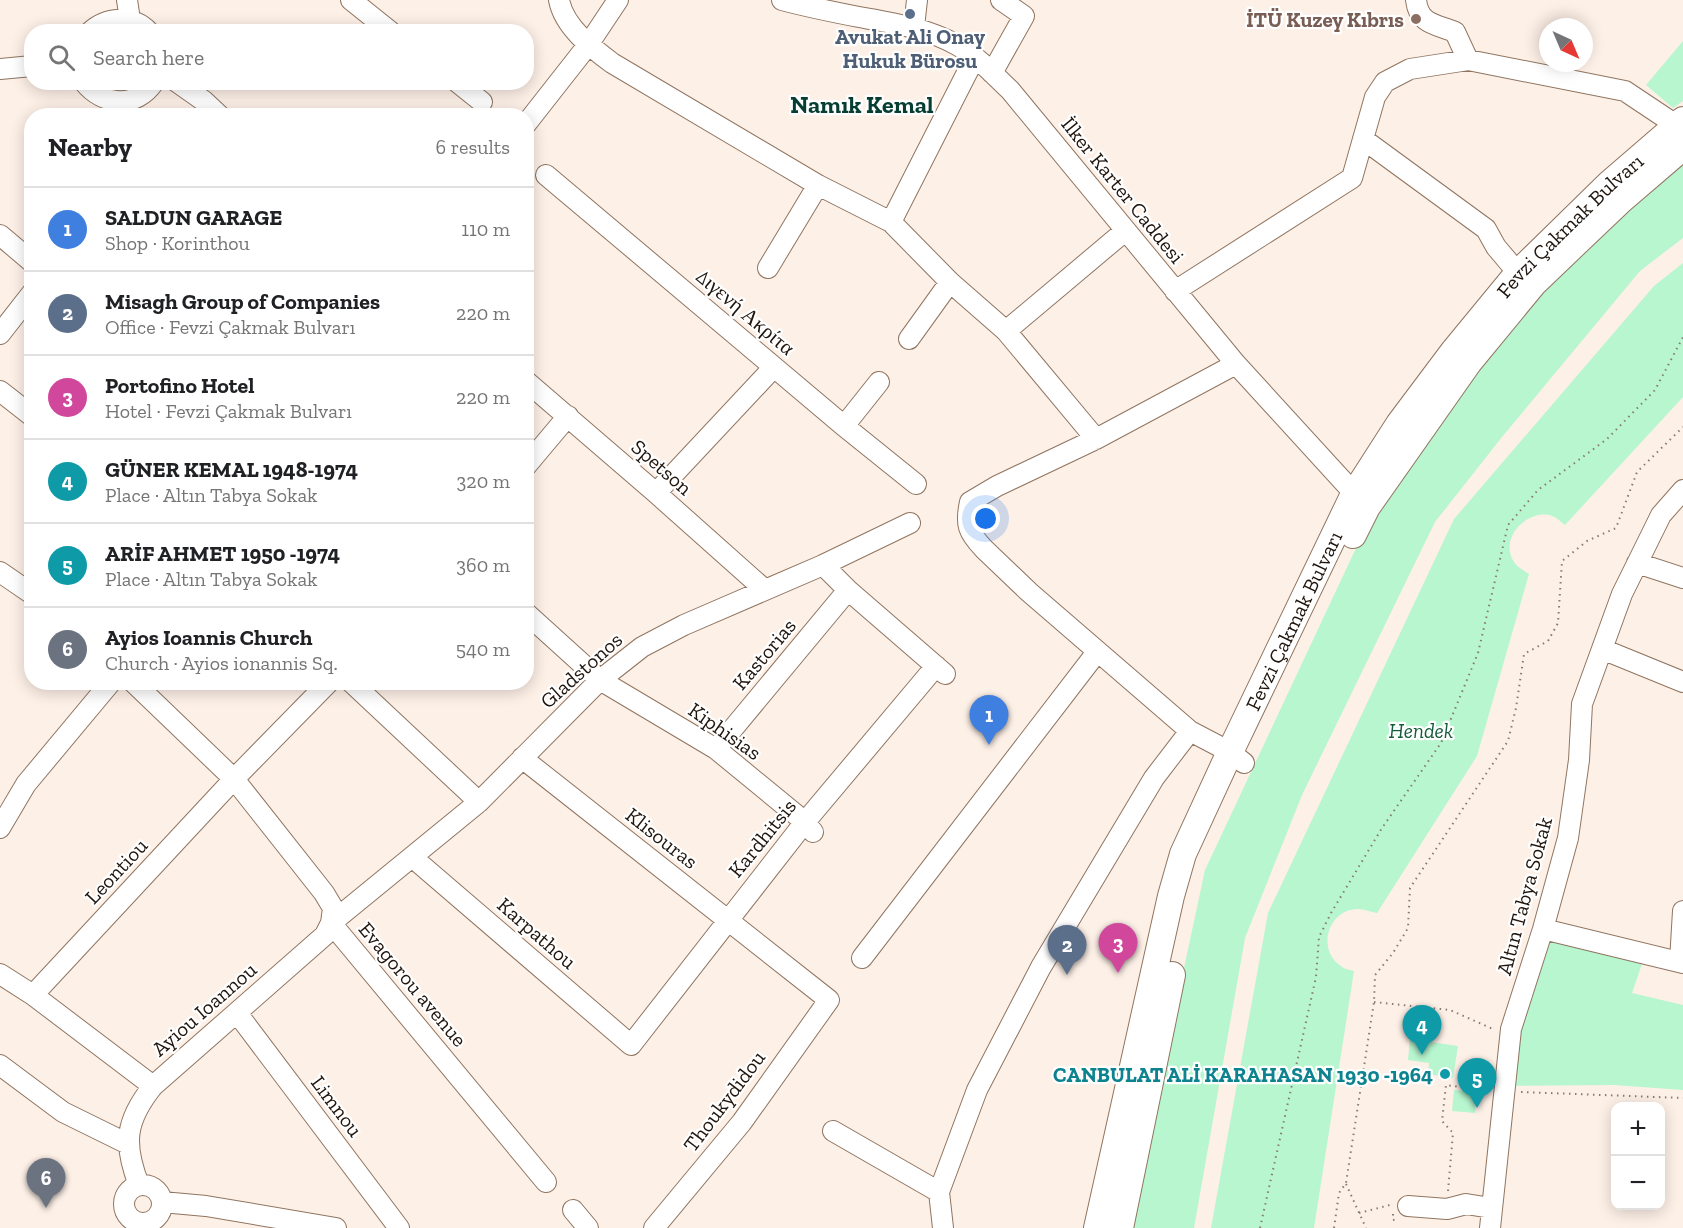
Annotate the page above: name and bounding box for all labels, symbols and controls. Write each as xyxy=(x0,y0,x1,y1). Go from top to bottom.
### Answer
marker: Avukat Ali Onay Hukuk Bürosu xyxy=(903,7,917,21)
place label: İTÜ Kuzey Kıbrıs xyxy=(1246,7,1404,32)
marker: İTÜ Kuzey Kıbrıs xyxy=(1409,12,1423,26)
north arrow xyxy=(1539,18,1593,72)
search box xyxy=(24,24,534,90)
place label: Avukat Ali Onay Hukuk Bürosu xyxy=(835,24,985,73)
icon: search xyxy=(45,41,78,74)
text: Search here xyxy=(93,44,204,71)
district label: Namık Kemal xyxy=(790,90,934,119)
street label: İlker Karter Caddesi xyxy=(1056,112,1190,268)
text: Nearby xyxy=(48,131,132,163)
text: 6 results xyxy=(436,135,510,159)
street label: Fevzi Çakmak Bulvarı xyxy=(1491,148,1648,302)
text: SALDUN GARAGE xyxy=(105,204,282,231)
text: 1 xyxy=(63,217,72,241)
text: 110 m xyxy=(461,217,510,241)
text: Shop · Korinthou xyxy=(105,231,250,255)
street label: Διγενή Ακρίτα xyxy=(691,263,800,360)
text: Misagh Group of Companies xyxy=(105,288,380,315)
text: 2 xyxy=(62,301,73,325)
text: 220 m xyxy=(456,301,510,325)
text: Office · Fevzi Çakmak Bulvarı xyxy=(105,315,355,339)
text: Portofino Hotel xyxy=(105,372,255,399)
text: 3 xyxy=(62,385,73,409)
text: 220 m xyxy=(456,385,510,409)
text: Hotel · Fevzi Çakmak Bulvarı xyxy=(105,399,352,423)
street label: Spetson xyxy=(626,434,698,500)
text: GÜNER KEMAL 1948-1974 xyxy=(105,456,358,483)
text: 4 xyxy=(62,469,73,493)
text: 320 m xyxy=(457,469,510,493)
text: Place · Altın Tabya Sokak xyxy=(105,483,318,507)
your location xyxy=(971,504,1000,533)
street label: Fevzi Çakmak Bulvarı xyxy=(1239,527,1347,714)
text: ARİF AHMET 1950 -1974 xyxy=(105,540,340,567)
text: 5 xyxy=(62,553,73,577)
text: 360 m xyxy=(456,553,510,577)
text: Place · Altın Tabya Sokak xyxy=(105,567,318,591)
street label: Kastorias xyxy=(727,613,801,695)
text: Ayios Ioannis Church xyxy=(105,624,313,651)
street label: Gladstonos xyxy=(535,627,627,713)
text: 6 xyxy=(62,637,73,661)
text: 540 m xyxy=(456,637,510,661)
text: Church · Ayios ionannis Sq. xyxy=(105,651,338,675)
pin: 1 xyxy=(970,696,1008,745)
street label: Kiphisias xyxy=(684,697,766,765)
park label: Hendek xyxy=(1389,718,1453,743)
street label: Kardhitsis xyxy=(723,794,801,882)
street label: Klisouras xyxy=(621,802,703,874)
street label: Altın Tabya Sokak xyxy=(1491,814,1557,978)
street label: Leontiou xyxy=(79,833,153,909)
street label: Karpathou xyxy=(492,892,582,974)
street label: Evagorou avenue xyxy=(354,917,473,1052)
pin: 3 xyxy=(1098,924,1138,973)
pin: 2 xyxy=(1048,926,1086,975)
street label: Ayiou Ioannou xyxy=(147,957,262,1061)
pin: 4 xyxy=(1402,1006,1442,1055)
street label: Thoukydidou xyxy=(678,1045,770,1157)
pin: 5 xyxy=(1458,1058,1496,1108)
place label: CANBULAT ALİ KARAHASAN 1930 -1964 xyxy=(1053,1062,1433,1087)
marker: CANBULAT ALİ KARAHASAN 1930 -1964 xyxy=(1438,1067,1452,1081)
street label: Limnou xyxy=(306,1071,368,1142)
map controls xyxy=(1611,1102,1665,1210)
button: + xyxy=(1611,1102,1665,1156)
button: − xyxy=(1611,1156,1665,1210)
pin: 6 xyxy=(26,1158,66,1208)

